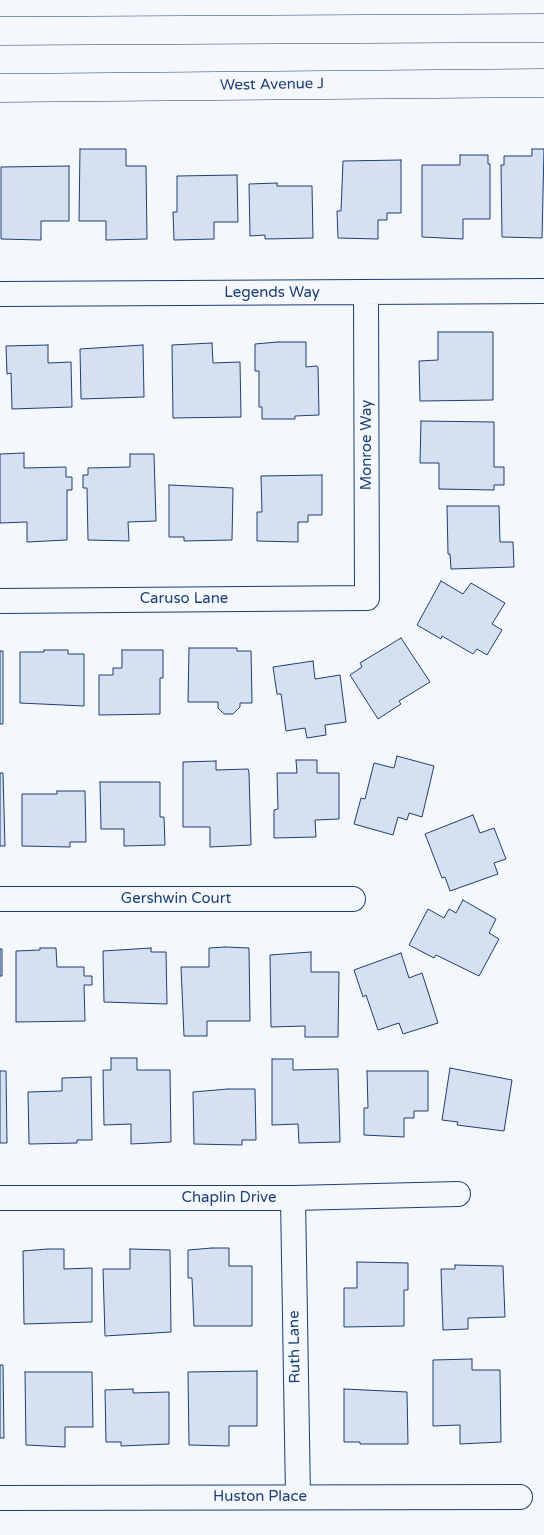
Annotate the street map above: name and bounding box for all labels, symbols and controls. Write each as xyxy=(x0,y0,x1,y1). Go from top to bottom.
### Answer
street label: West Avenue J xyxy=(220,75,324,95)
street label: Legends Way xyxy=(224,284,320,302)
street label: Monroe Way xyxy=(358,400,376,490)
street label: Caruso Lane xyxy=(140,590,228,608)
street label: Gershwin Court xyxy=(121,890,231,908)
street label: Chaplin Drive xyxy=(182,1189,276,1207)
street label: Ruth Lane xyxy=(285,1310,305,1384)
street label: Huston Place xyxy=(213,1488,307,1506)

